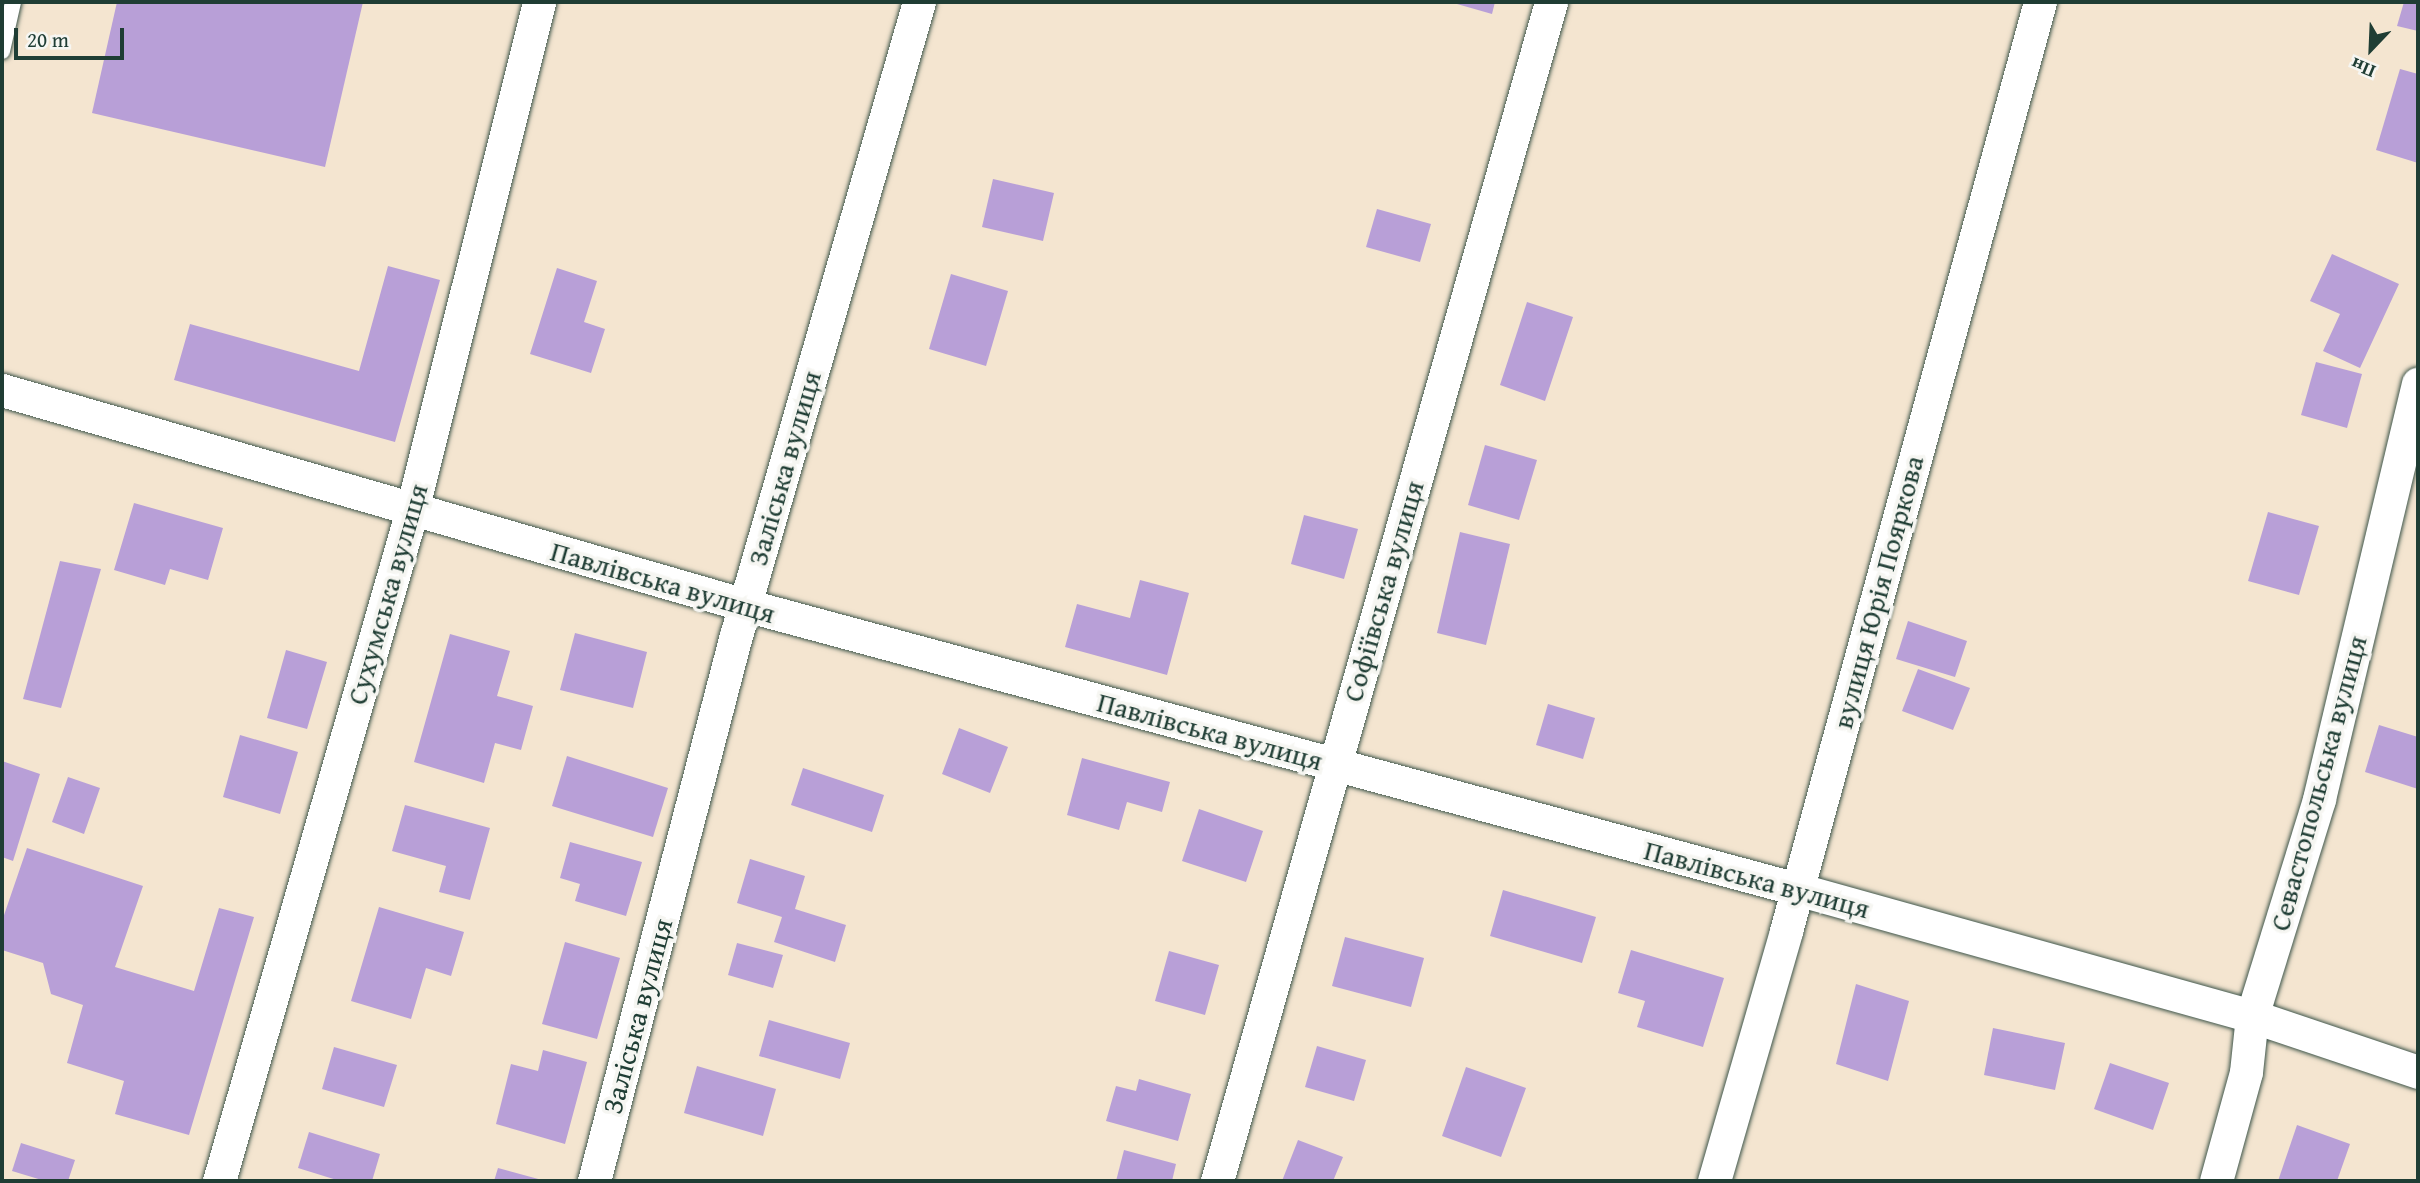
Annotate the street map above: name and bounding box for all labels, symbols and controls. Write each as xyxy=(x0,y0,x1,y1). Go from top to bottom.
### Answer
scale bar xyxy=(18,14,128,58)
north arrow xyxy=(2336,14,2406,84)
text: 20 m xyxy=(27,24,69,55)
text: Пн xyxy=(2346,51,2380,86)
street label: Заліська вулиця xyxy=(740,367,828,569)
street label: вулиця Юрія Пояркова xyxy=(1825,452,1931,732)
street label: Софіївська вулиця xyxy=(1335,477,1431,705)
street label: Сухумська вулиця xyxy=(339,480,435,708)
street label: Павлівська вулиця xyxy=(547,534,779,630)
street label: Севастопольська вулиця xyxy=(2262,632,2374,934)
street label: Павлівська вулиця xyxy=(1094,685,1326,777)
street label: Павлівська вулиця xyxy=(1641,833,1873,925)
street label: Заліська вулиця xyxy=(595,915,679,1117)

